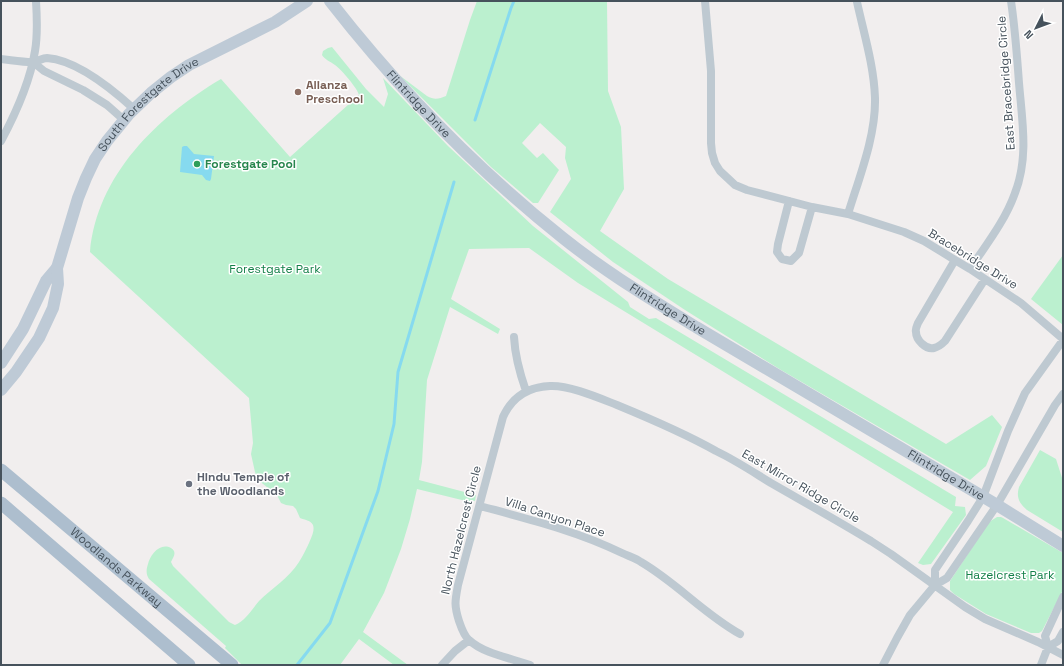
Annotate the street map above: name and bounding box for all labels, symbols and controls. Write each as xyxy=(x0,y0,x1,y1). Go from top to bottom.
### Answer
north arrow xyxy=(1016,8,1056,48)
street label: East Bracebridge Circle xyxy=(993,15,1019,151)
text: N xyxy=(1021,27,1036,42)
street label: South Forestgate Drive xyxy=(94,53,201,155)
street label: Flintridge Drive xyxy=(383,67,454,141)
place label: Alianza Preschool xyxy=(306,77,363,107)
marker: Alianza Preschool xyxy=(293,87,303,97)
place label: Forestgate Pool xyxy=(205,156,296,172)
marker: Forestgate Pool xyxy=(192,159,202,169)
street label: Bracebridge Drive xyxy=(925,225,1021,293)
park label: Forestgate Park xyxy=(229,261,321,277)
street label: Flintridge Drive xyxy=(627,280,709,339)
street label: East Mirror Ridge Circle xyxy=(739,446,863,526)
street label: Flintridge Drive xyxy=(905,446,988,504)
street label: North Hazelcrest Circle xyxy=(437,464,485,596)
place label: Hindu Temple of the Woodlands xyxy=(197,469,290,499)
marker: Hindu Temple of the Woodlands xyxy=(184,479,194,489)
street label: Villa Canyon Place xyxy=(503,493,607,541)
street label: Woodlands Parkway xyxy=(67,524,166,611)
park label: Hazelcrest Park xyxy=(965,567,1055,583)

